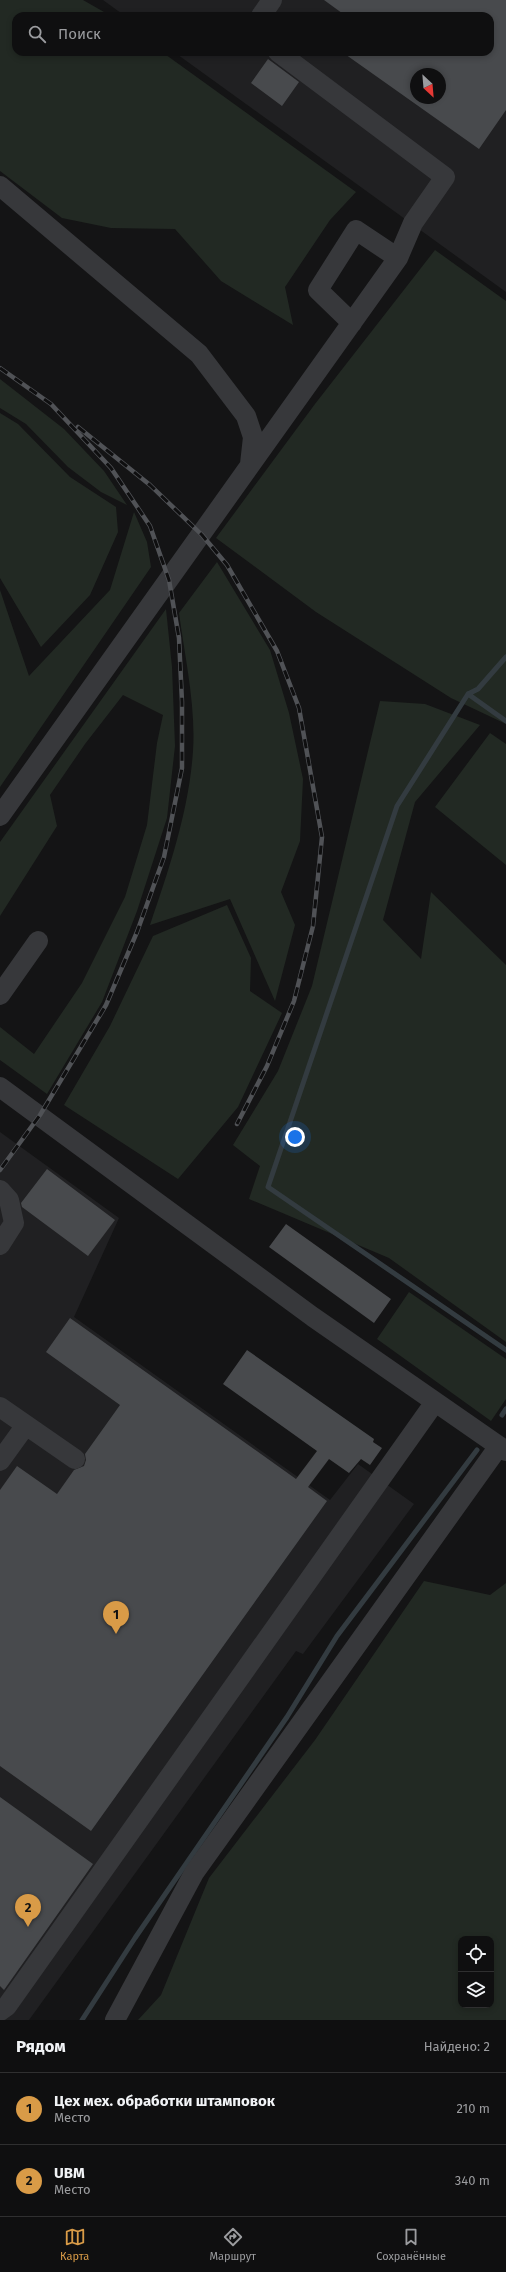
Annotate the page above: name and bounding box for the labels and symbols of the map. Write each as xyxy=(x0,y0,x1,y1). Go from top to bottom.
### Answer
north arrow xyxy=(410,68,446,104)
your location xyxy=(285,1127,305,1147)
pin: 1 xyxy=(103,1601,129,1634)
pin: 2 xyxy=(15,1894,41,1927)

